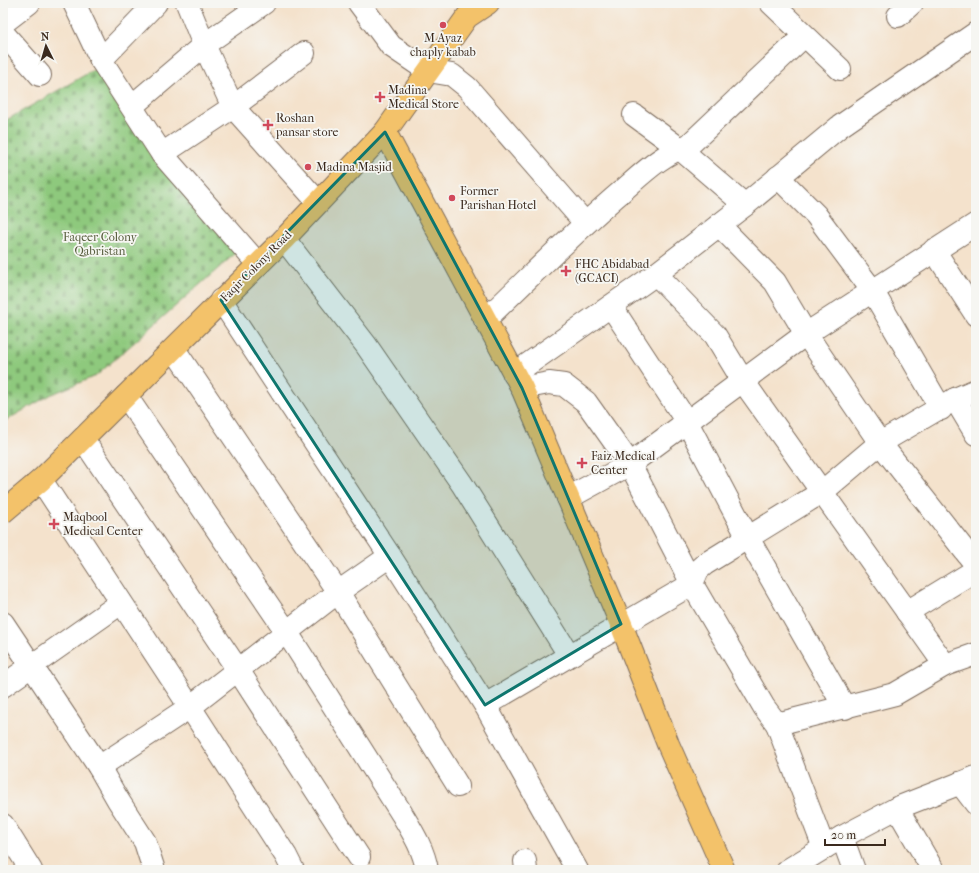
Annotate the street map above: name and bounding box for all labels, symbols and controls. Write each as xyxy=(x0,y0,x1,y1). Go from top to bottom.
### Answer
marker: M Ayaz chaply kabab xyxy=(438,20,448,30)
north arrow xyxy=(26,26,66,66)
text: N xyxy=(40,30,51,43)
place label: M Ayaz chaply kabab xyxy=(410,31,476,59)
place label: Madina Medical Store xyxy=(388,83,459,111)
marker: Madina Medical Store xyxy=(375,92,385,102)
place label: Roshan pansar store xyxy=(275,111,338,139)
marker: Roshan pansar store xyxy=(263,120,273,130)
place label: Madina Masjid xyxy=(316,160,392,174)
marker: Madina Masjid xyxy=(303,162,313,172)
place label: Former Parishan Hotel xyxy=(460,184,537,212)
marker: Former Parishan Hotel xyxy=(447,193,457,203)
street label: Faqir Colony Road xyxy=(217,227,295,305)
park label: Faqeer Colony Qabristan xyxy=(63,230,138,258)
place label: FHC Abidabad (GCACI) xyxy=(575,257,650,285)
marker: FHC Abidabad (GCACI) xyxy=(560,265,572,277)
place label: Faiz Medical Center xyxy=(591,449,656,477)
marker: Faiz Medical Center xyxy=(576,457,588,469)
place label: Maqbool Medical Center xyxy=(63,510,144,538)
marker: Maqbool Medical Center xyxy=(48,518,60,530)
scale bar xyxy=(825,821,885,847)
text: 20 m xyxy=(831,828,856,842)

